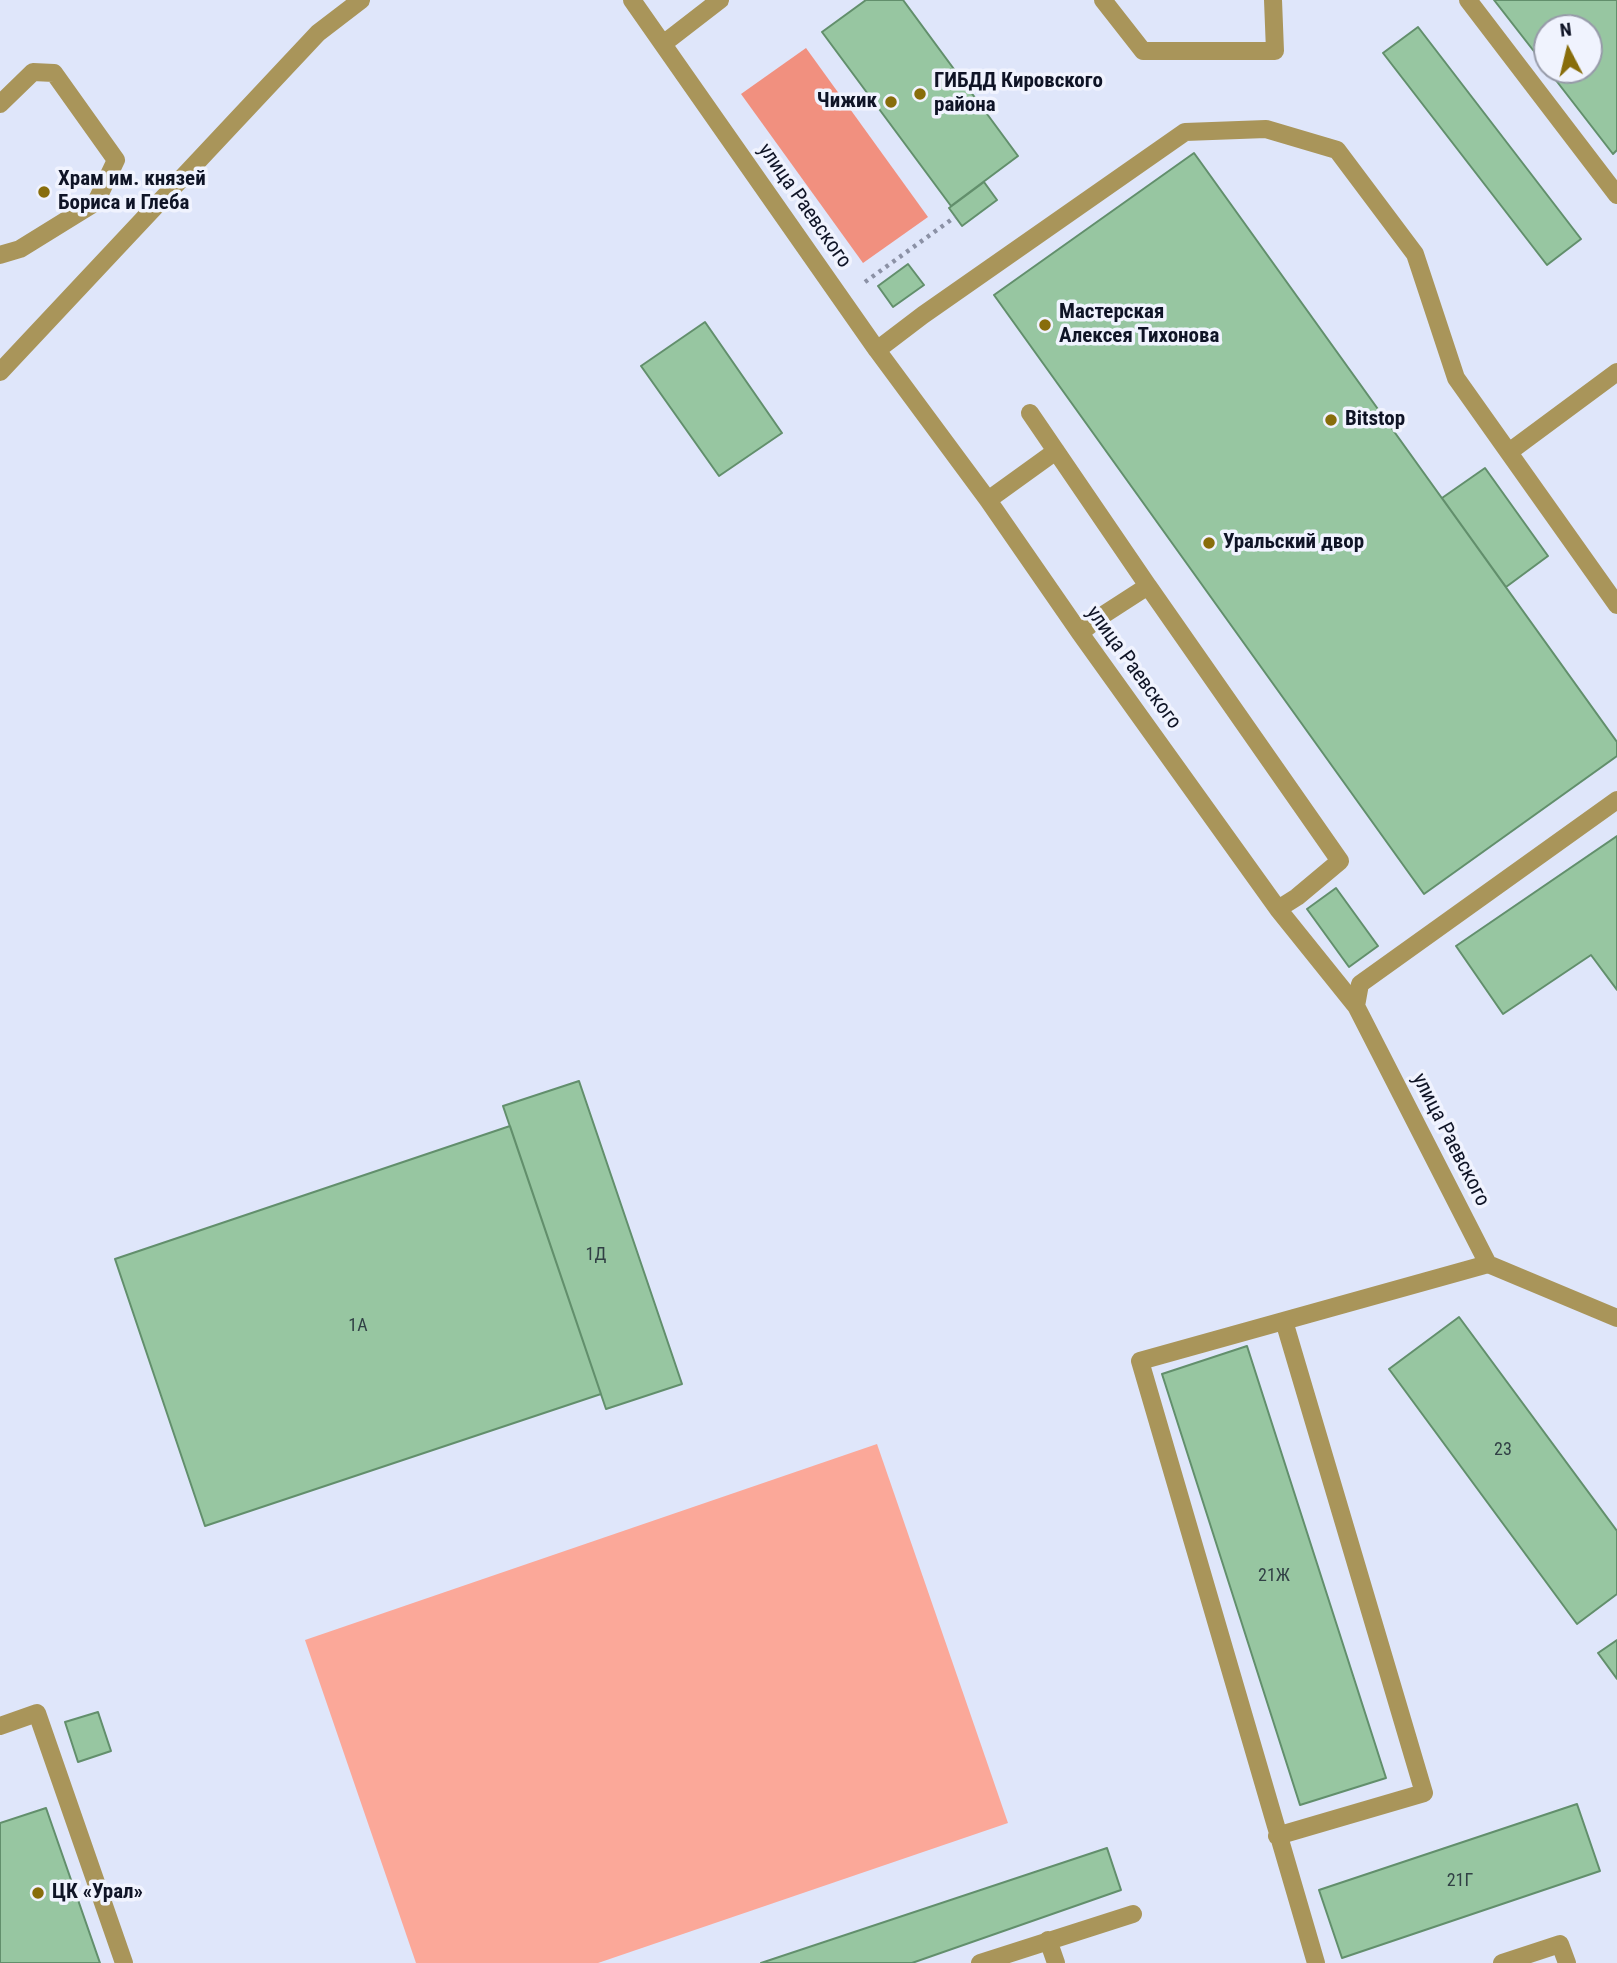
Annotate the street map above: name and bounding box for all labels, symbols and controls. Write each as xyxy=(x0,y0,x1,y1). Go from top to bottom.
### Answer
north arrow xyxy=(1533,14,1603,84)
text: N xyxy=(1558,18,1573,42)
place label: ГИБДД Кировского района xyxy=(934,69,1103,119)
marker: ГИБДД Кировского района xyxy=(912,86,928,102)
place label: Чижик xyxy=(817,89,877,115)
marker: Чижик xyxy=(883,94,899,110)
street label: улица Раевского xyxy=(752,139,856,273)
place label: Храм им. князей Бориса и Глеба xyxy=(58,167,206,217)
marker: Храм им. князей Бориса и Глеба xyxy=(36,184,52,200)
place label: Мастерская Алексея Тихонова xyxy=(1059,300,1219,350)
marker: Мастерская Алексея Тихонова xyxy=(1037,317,1053,333)
place label: Bitstop xyxy=(1345,407,1405,433)
marker: Bitstop xyxy=(1323,412,1339,428)
place label: Уральский двор xyxy=(1223,530,1364,556)
marker: Уральский двор xyxy=(1201,535,1217,551)
street label: улица Раевского xyxy=(1080,602,1186,734)
street label: улица Раевского xyxy=(1406,1069,1494,1211)
house number: 1Д xyxy=(586,1244,606,1266)
house number: 1А xyxy=(348,1315,368,1337)
house number: 23 xyxy=(1494,1439,1512,1461)
house number: 21Ж xyxy=(1258,1565,1290,1587)
house number: 21Г xyxy=(1447,1870,1473,1892)
place label: ЦК «Урал» xyxy=(52,1880,143,1906)
marker: ЦК «Урал» xyxy=(30,1885,46,1901)

